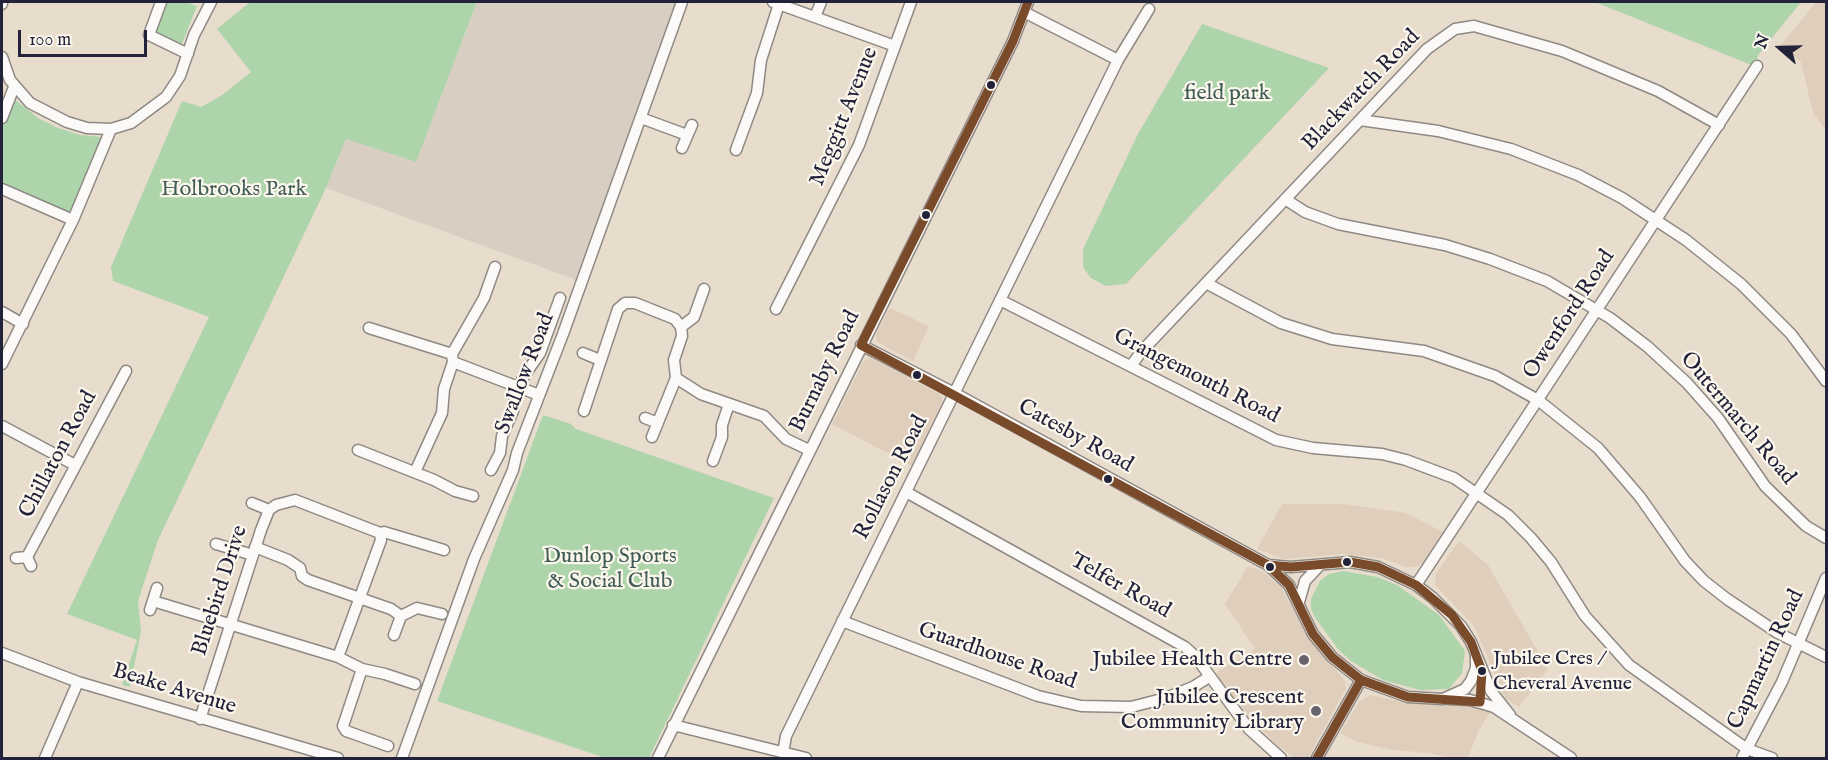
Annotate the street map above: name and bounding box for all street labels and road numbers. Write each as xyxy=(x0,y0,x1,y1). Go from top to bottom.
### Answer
street label: Blackwatch Road xyxy=(1298,25,1426,157)
street label: Meggitt Avenue xyxy=(805,44,885,190)
street label: Owenford Road xyxy=(1519,246,1621,384)
street label: Burnaby Road xyxy=(785,307,867,437)
street label: Swallow Road xyxy=(491,310,561,438)
street label: Grangemouth Road xyxy=(1109,324,1283,430)
street label: Outermarch Road xyxy=(1674,347,1800,491)
street label: Chillaton Road xyxy=(14,387,104,523)
street label: Catesby Road xyxy=(1013,395,1137,479)
street label: Rollason Road xyxy=(849,412,935,544)
street label: Bluebird Drive xyxy=(188,523,254,659)
street label: Telfer Road xyxy=(1065,549,1175,625)
street label: Capmartin Road xyxy=(1723,586,1811,734)
street label: Guardhouse Road xyxy=(915,618,1079,696)
street label: Beake Avenue xyxy=(109,659,239,721)

